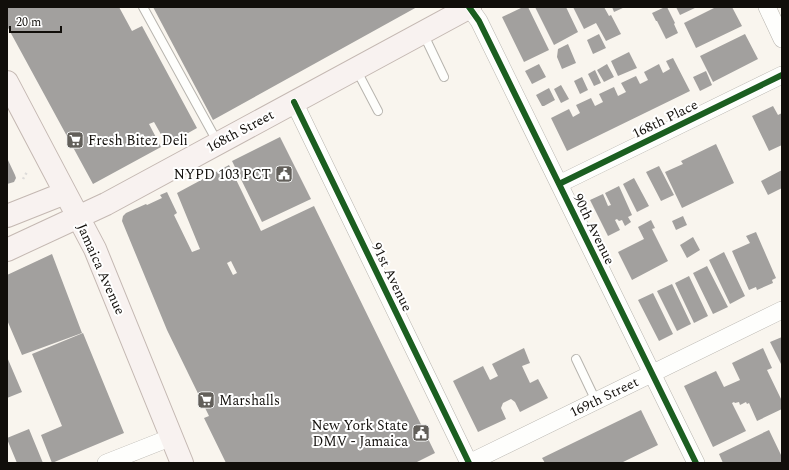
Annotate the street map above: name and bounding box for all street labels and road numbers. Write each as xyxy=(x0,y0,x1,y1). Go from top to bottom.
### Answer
street label: 168th Place xyxy=(628,94,702,144)
street label: 168th Street xyxy=(202,104,278,158)
street label: 90th Avenue xyxy=(568,190,620,268)
street label: Jamaica Avenue xyxy=(71,220,131,318)
street label: 91st Avenue xyxy=(366,239,418,315)
street label: 169th Street xyxy=(566,371,642,423)

